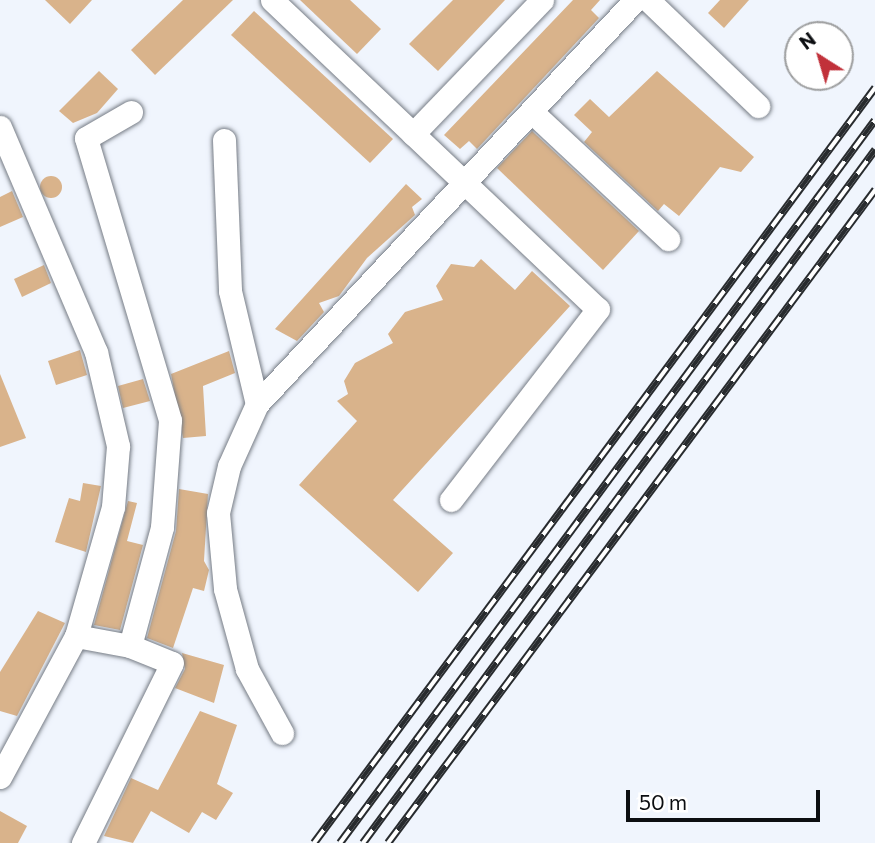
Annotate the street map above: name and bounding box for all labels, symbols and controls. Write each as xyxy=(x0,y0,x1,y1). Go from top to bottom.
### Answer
north arrow xyxy=(784,21,854,91)
text: N xyxy=(795,27,820,54)
scale bar xyxy=(630,776,824,820)
text: 50 m xyxy=(639,789,687,814)

